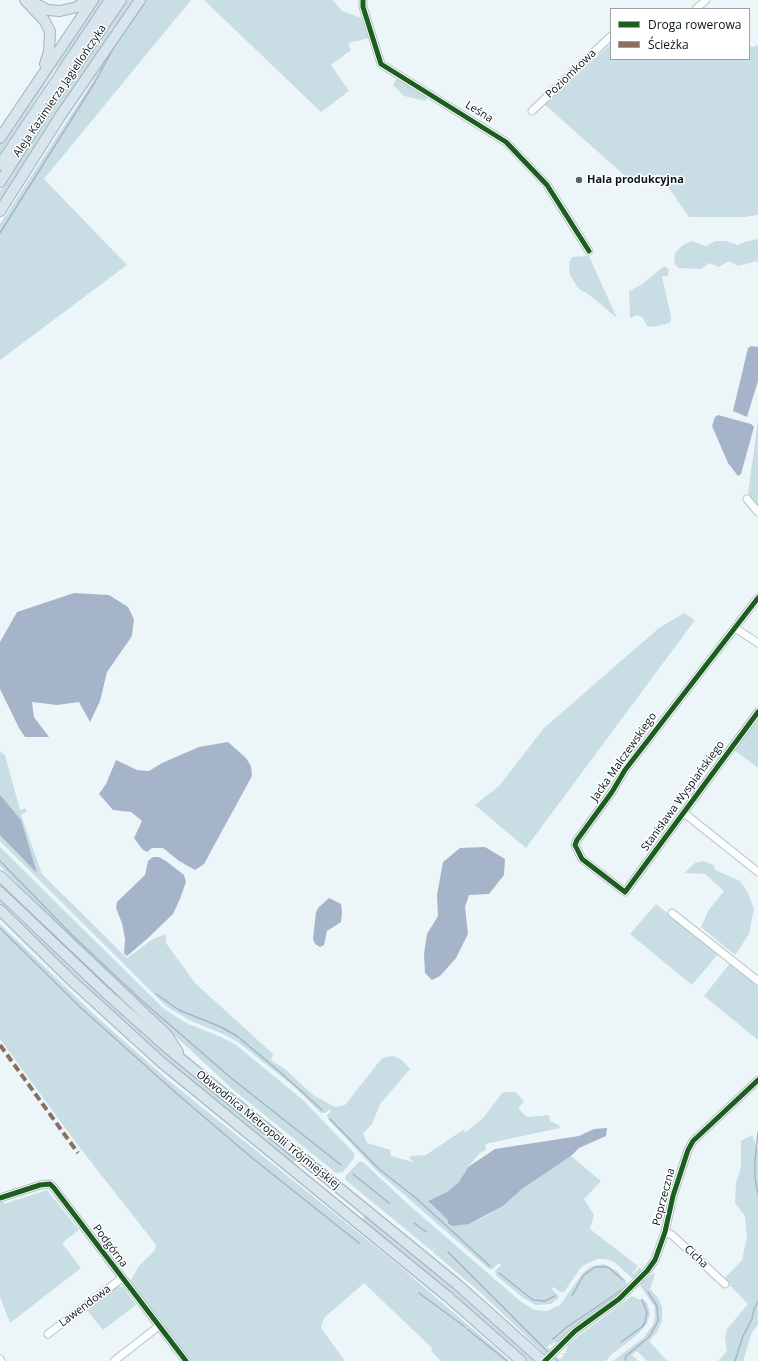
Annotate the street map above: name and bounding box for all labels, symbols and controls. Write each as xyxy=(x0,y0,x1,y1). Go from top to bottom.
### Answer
legend xyxy=(610,8,750,60)
text: Droga rowerowa xyxy=(648,16,741,33)
street label: Aleja Kazimierza Jagiellończyka xyxy=(11,22,109,160)
text: Ścieżka xyxy=(648,36,689,53)
street label: Poziomkowa xyxy=(543,47,599,101)
street label: Leśna xyxy=(463,98,495,126)
place label: Hala produkcyjna xyxy=(587,173,684,187)
marker: Hala produkcyjna xyxy=(574,175,584,185)
street label: Jacka Malczewskiego xyxy=(588,710,660,804)
street label: Stanisława Wyspiańskiego xyxy=(639,738,727,854)
street label: Obwodnica Metropolii Trójmiejskiej xyxy=(193,1068,343,1192)
street label: Poprzeczna xyxy=(650,1167,678,1227)
street label: Podgórna xyxy=(90,1222,130,1270)
street label: Cicha xyxy=(681,1243,711,1271)
street label: Lawendowa xyxy=(57,1282,113,1330)

